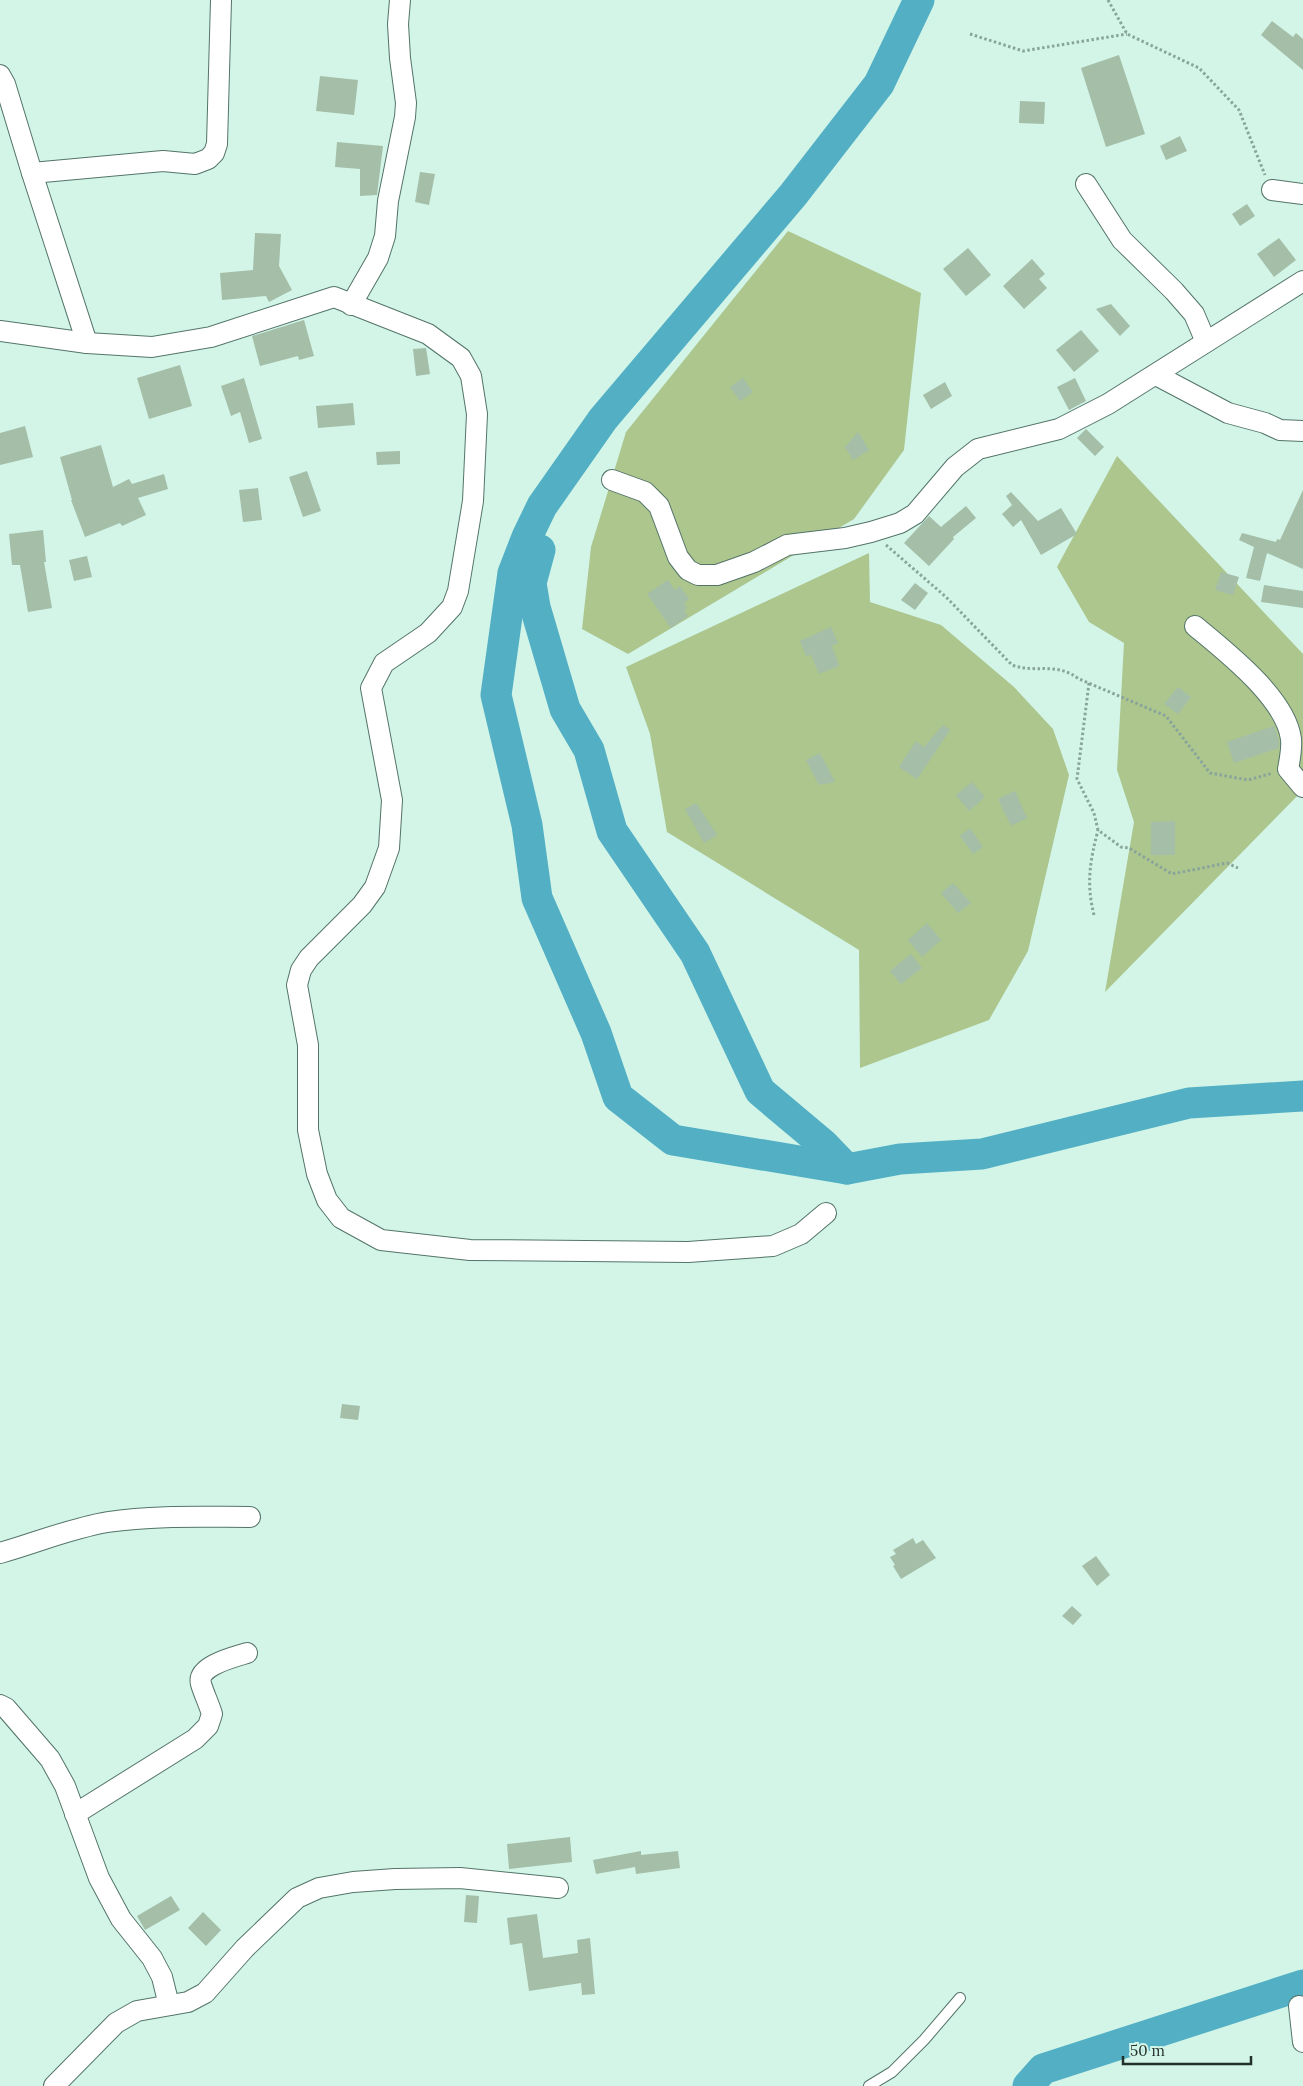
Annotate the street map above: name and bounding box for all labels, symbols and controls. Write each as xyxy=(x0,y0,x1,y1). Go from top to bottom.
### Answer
scale bar xyxy=(1123,2034,1250,2066)
text: 50 m xyxy=(1130,2041,1165,2060)

